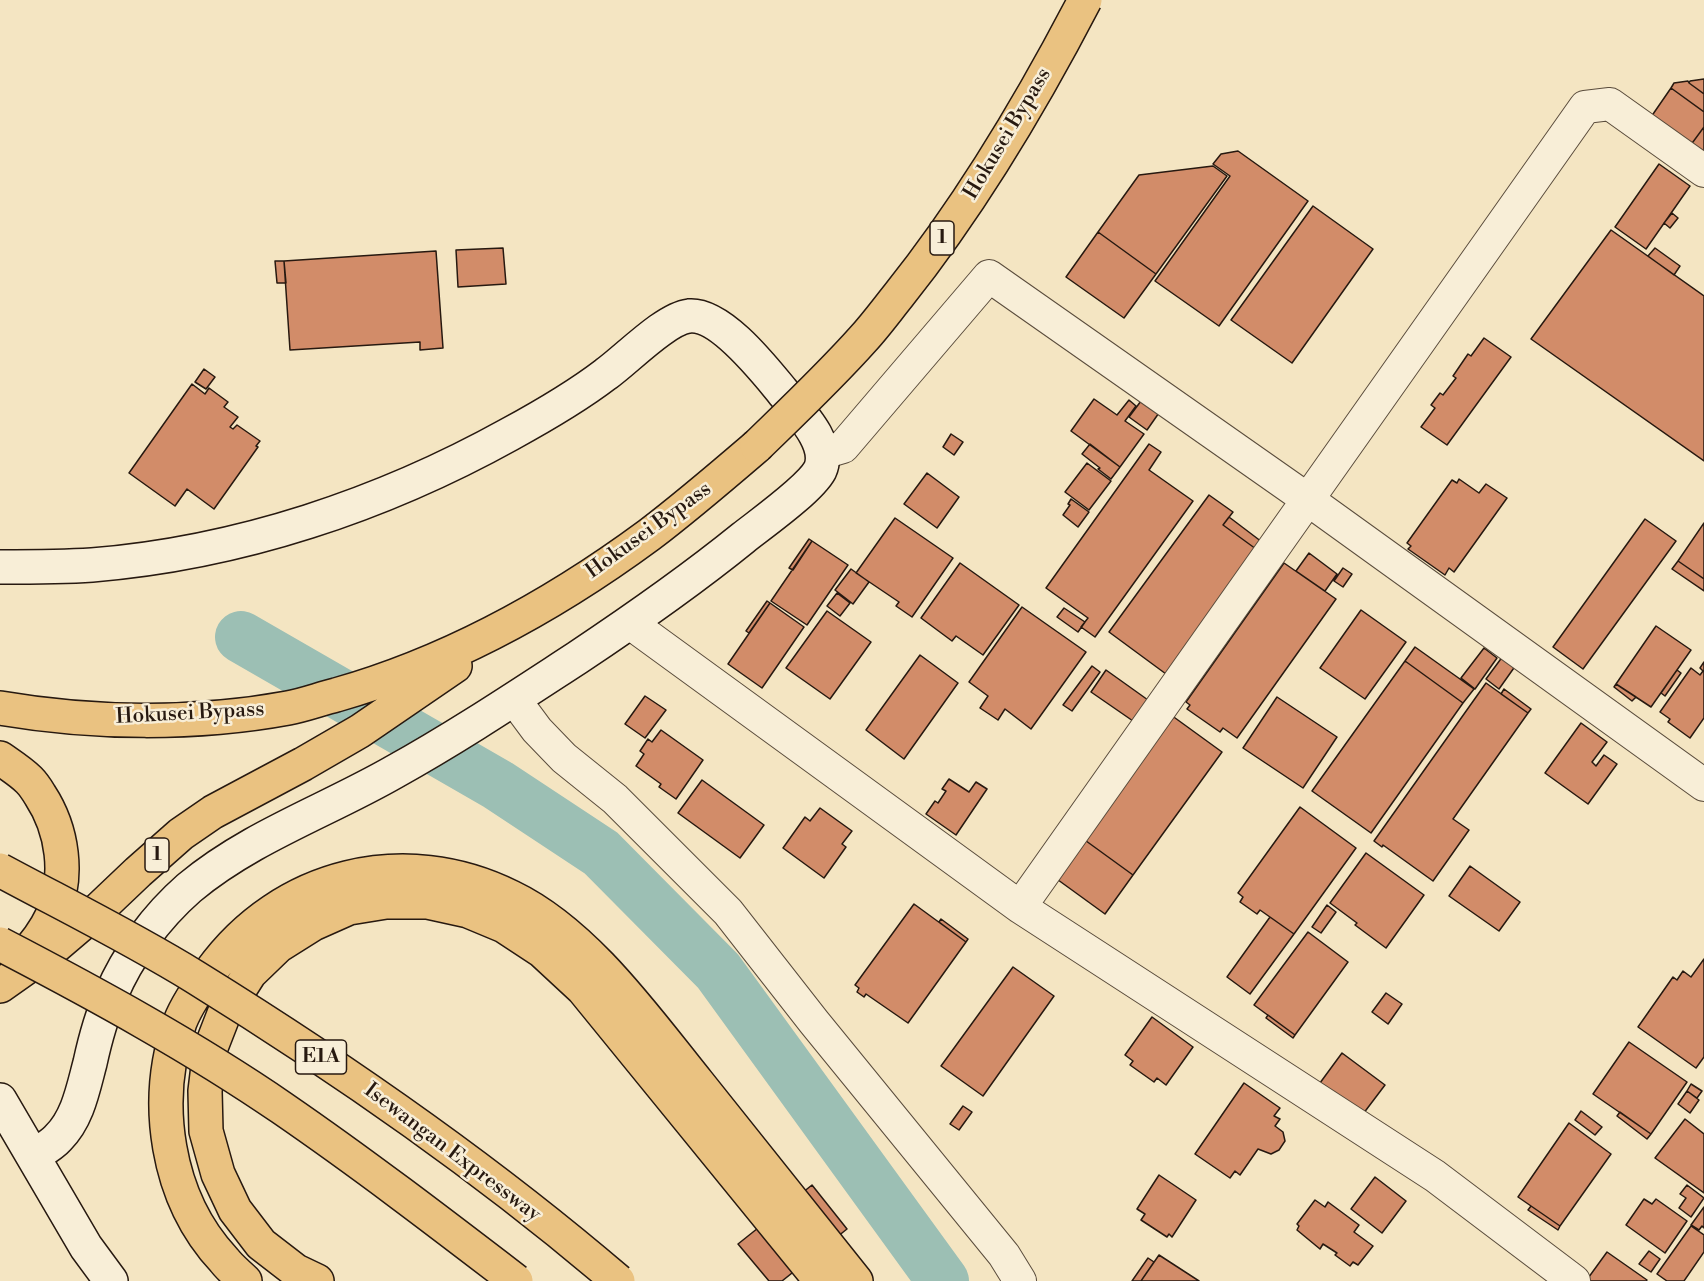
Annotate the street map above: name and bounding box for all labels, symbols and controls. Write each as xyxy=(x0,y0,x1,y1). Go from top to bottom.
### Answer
street label: Hokusei Bypass xyxy=(959,64,1057,204)
road number: 1 xyxy=(930,221,954,255)
street label: Hokusei Bypass xyxy=(581,477,717,585)
street label: Hokusei Bypass xyxy=(115,698,265,730)
road number: 1 xyxy=(145,838,169,872)
road number: E1A xyxy=(296,1040,346,1074)
street label: Isewangan Expressway xyxy=(359,1078,545,1228)

